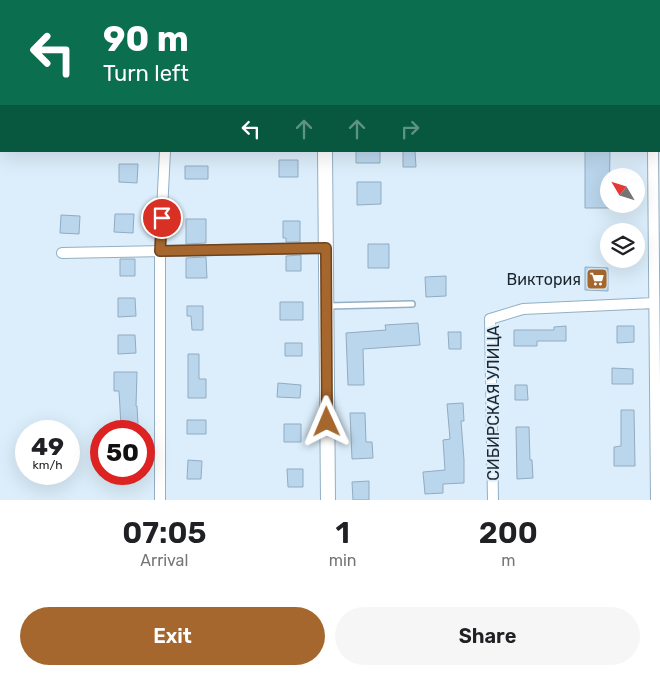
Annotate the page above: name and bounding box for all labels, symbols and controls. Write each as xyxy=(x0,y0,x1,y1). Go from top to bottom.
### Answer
text: 90 m xyxy=(103,18,189,60)
icon: left xyxy=(20,20,85,85)
text: Turn left xyxy=(103,60,189,87)
icon: left xyxy=(237,115,265,143)
icon: ahead xyxy=(290,115,318,143)
icon: ahead xyxy=(343,115,371,143)
icon: right xyxy=(396,115,424,143)
north arrow xyxy=(600,168,645,212)
map controls xyxy=(600,168,645,268)
pin xyxy=(141,197,183,239)
icon: arrive xyxy=(148,204,176,232)
button: layers xyxy=(600,223,645,268)
supermarket icon: Виктория xyxy=(585,267,609,291)
place label: Виктория xyxy=(507,270,581,289)
street label: СИБИРСКАЯ УЛИЦА xyxy=(484,325,503,481)
position arrow xyxy=(300,395,352,447)
speed limit sign: 50 xyxy=(90,420,155,485)
text: 49 xyxy=(31,432,64,461)
text: km/h xyxy=(33,458,62,472)
text: 07:05 xyxy=(122,515,206,551)
text: 1 xyxy=(335,515,350,551)
text: 200 xyxy=(479,515,538,551)
text: Arrival xyxy=(140,551,188,570)
text: min xyxy=(329,551,356,570)
text: m xyxy=(501,551,515,570)
button: Exit xyxy=(20,607,325,665)
button: Share xyxy=(335,607,640,665)

